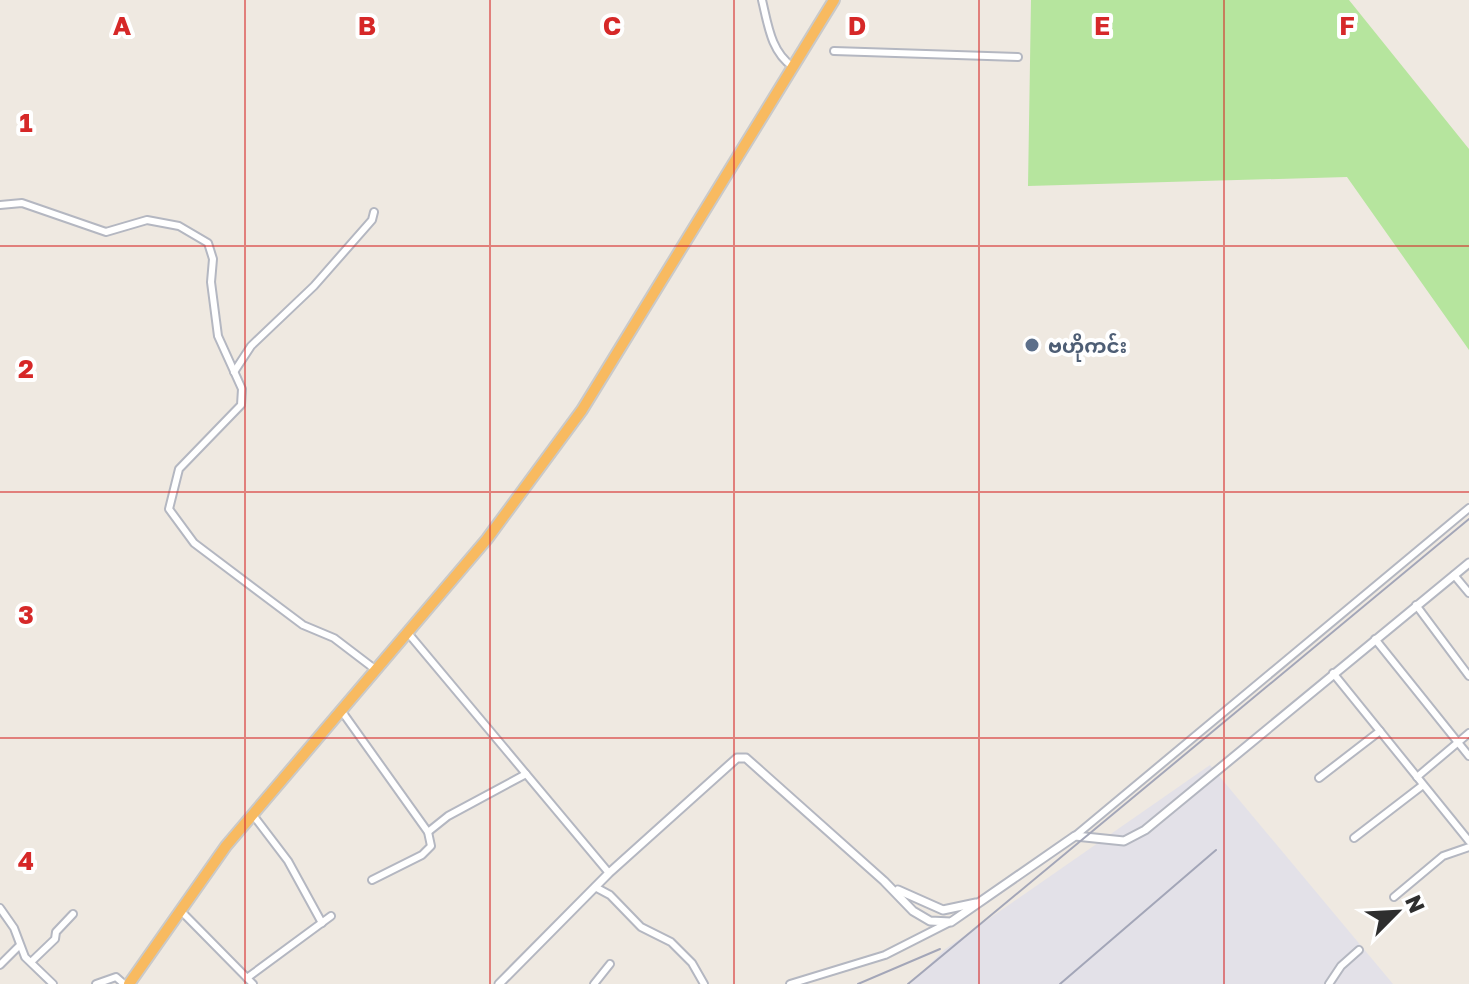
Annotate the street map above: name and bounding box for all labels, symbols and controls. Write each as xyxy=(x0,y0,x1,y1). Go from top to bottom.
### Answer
text: A xyxy=(113,10,132,41)
text: B xyxy=(358,10,376,41)
text: C xyxy=(603,10,621,41)
text: D xyxy=(848,10,866,41)
text: E xyxy=(1094,10,1110,41)
text: F xyxy=(1339,10,1355,41)
text: 1 xyxy=(19,107,33,138)
place label: ဗဟိုကင်း xyxy=(1048,333,1127,362)
marker: ဗဟိုကင်း xyxy=(1023,336,1041,354)
text: 2 xyxy=(18,353,34,384)
text: 3 xyxy=(18,599,34,630)
text: 4 xyxy=(18,845,34,876)
north arrow xyxy=(1357,872,1437,952)
text: N xyxy=(1400,891,1431,917)

